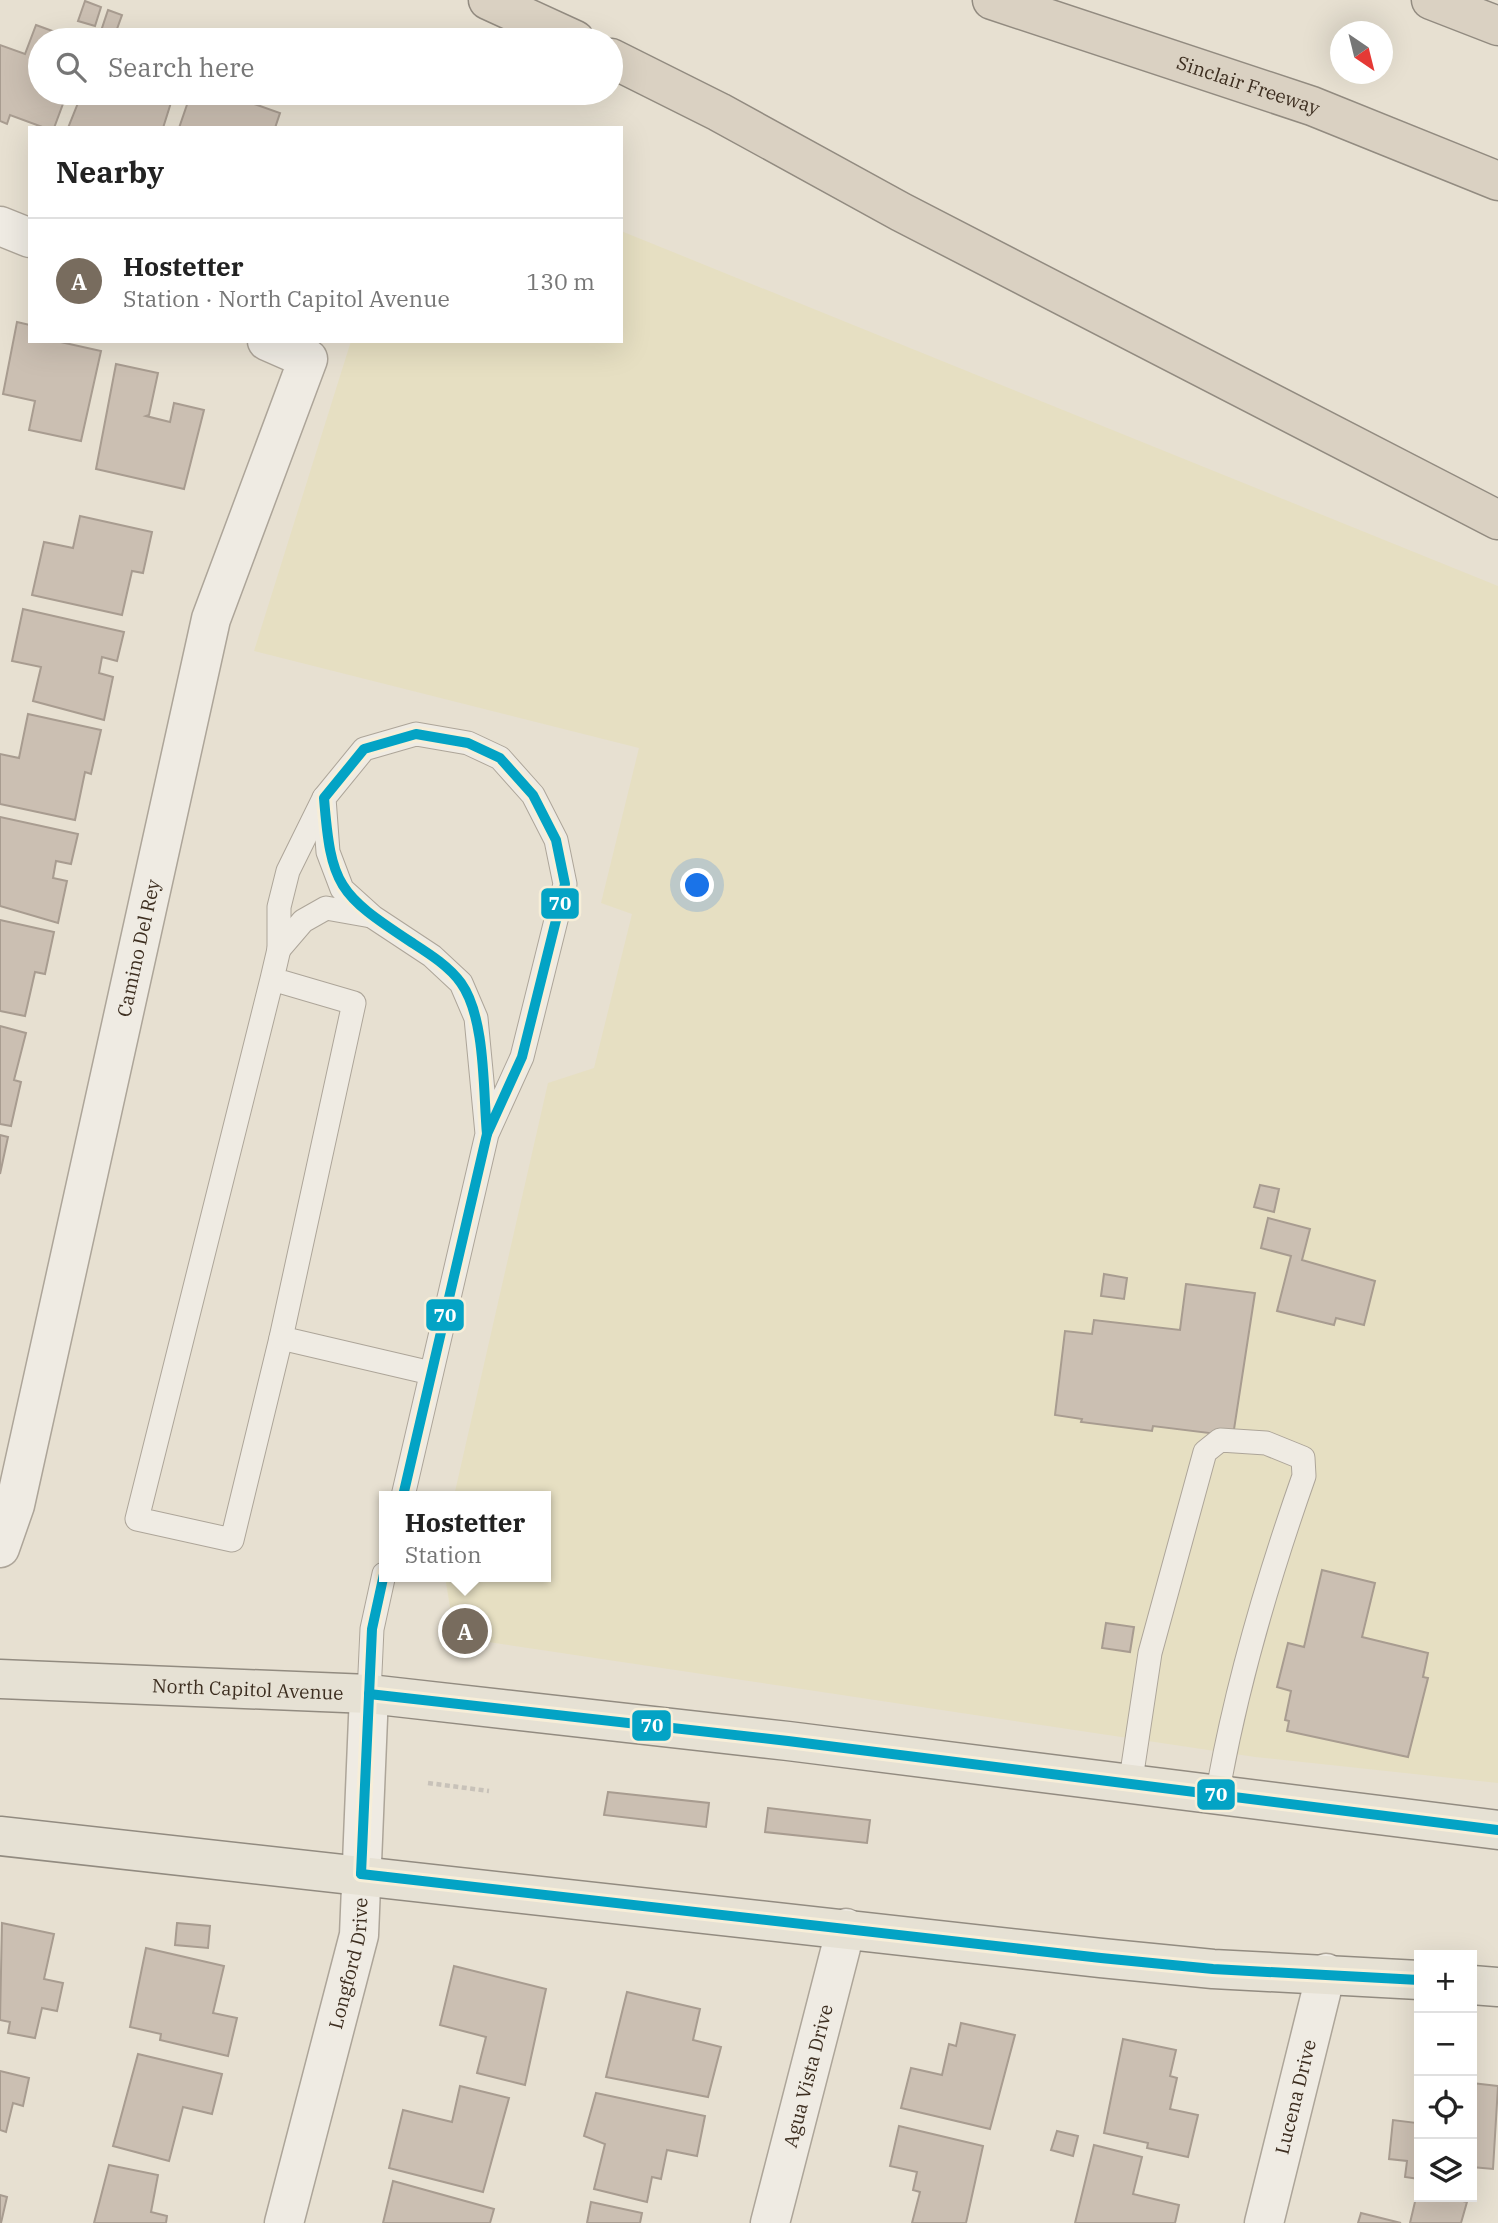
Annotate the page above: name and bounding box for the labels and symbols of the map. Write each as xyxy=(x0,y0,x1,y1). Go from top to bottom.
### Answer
north arrow xyxy=(1330,21,1393,84)
street label: Sinclair Freeway xyxy=(1174,50,1324,120)
your location xyxy=(680,868,714,902)
street label: Camino Del Rey xyxy=(111,876,165,1019)
line badge: 70 xyxy=(540,887,580,920)
text: 70 xyxy=(549,891,571,915)
line badge: 70 xyxy=(425,1298,465,1332)
text: 70 xyxy=(434,1303,456,1327)
pin: A xyxy=(442,1605,488,1657)
street label: North Capitol Avenue xyxy=(152,1673,344,1705)
line badge: 70 xyxy=(631,1709,672,1742)
text: 70 xyxy=(641,1713,663,1737)
line badge: 70 xyxy=(1196,1778,1236,1811)
text: 70 xyxy=(1205,1782,1227,1806)
street label: Longford Drive xyxy=(323,1897,373,2032)
street label: Agua Vista Drive xyxy=(778,2002,838,2150)
street label: Lucena Drive xyxy=(1269,2037,1321,2157)

